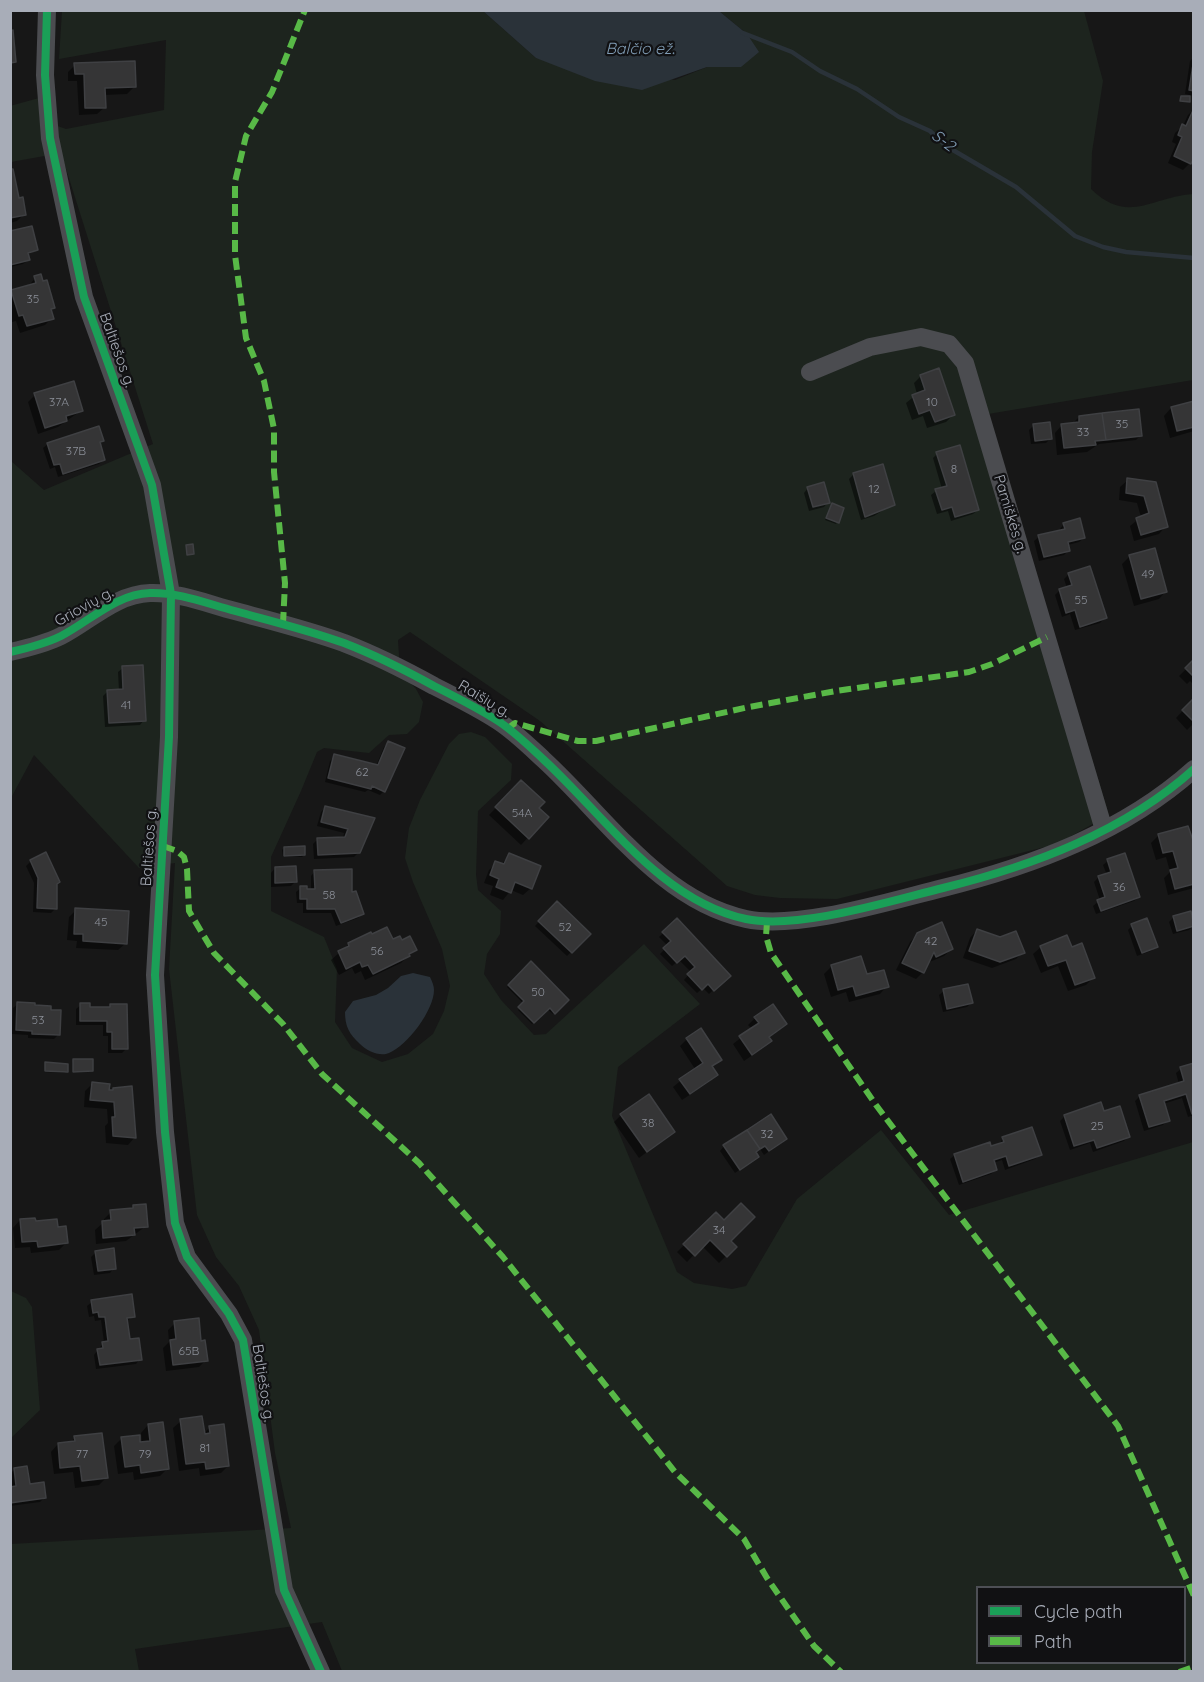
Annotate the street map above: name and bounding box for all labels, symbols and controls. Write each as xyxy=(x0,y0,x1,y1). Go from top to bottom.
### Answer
water label: Balčio ež. xyxy=(605,39,675,59)
water label: S-2 xyxy=(928,126,958,156)
house number: 35 xyxy=(27,292,39,306)
street label: Baltiešos g. xyxy=(95,310,139,390)
house number: 37A xyxy=(49,395,69,409)
house number: 10 xyxy=(926,395,938,409)
house number: 35 xyxy=(1116,417,1128,431)
house number: 33 xyxy=(1077,425,1089,439)
house number: 37B xyxy=(66,444,86,458)
house number: 8 xyxy=(951,462,957,476)
street label: Pamiškės g. xyxy=(990,473,1030,555)
house number: 12 xyxy=(868,482,880,496)
house number: 49 xyxy=(1142,567,1154,581)
street label: Griovių g. xyxy=(52,584,116,630)
house number: 55 xyxy=(1074,593,1088,607)
street label: Raišių g. xyxy=(455,677,513,721)
house number: 41 xyxy=(121,698,131,712)
house number: 62 xyxy=(355,765,369,779)
house number: 54A xyxy=(512,806,532,820)
street label: Baltiešos g. xyxy=(137,807,161,887)
house number: 36 xyxy=(1113,880,1125,894)
house number: 58 xyxy=(322,888,336,902)
house number: 45 xyxy=(95,915,107,929)
house number: 52 xyxy=(558,920,572,934)
house number: 42 xyxy=(925,934,937,948)
house number: 56 xyxy=(371,944,383,958)
house number: 50 xyxy=(531,985,545,999)
house number: 53 xyxy=(32,1013,44,1027)
house number: 38 xyxy=(642,1116,654,1130)
house number: 25 xyxy=(1090,1119,1104,1133)
house number: 32 xyxy=(761,1127,773,1141)
house number: 34 xyxy=(713,1223,725,1237)
street label: Baltiešos g. xyxy=(248,1343,278,1423)
house number: 65B xyxy=(179,1344,199,1358)
house number: 81 xyxy=(200,1441,210,1455)
house number: 77 xyxy=(76,1447,88,1461)
house number: 79 xyxy=(139,1447,151,1461)
legend xyxy=(976,1586,1186,1664)
text: Cycle path xyxy=(1034,1600,1122,1623)
text: Path xyxy=(1034,1630,1072,1653)

